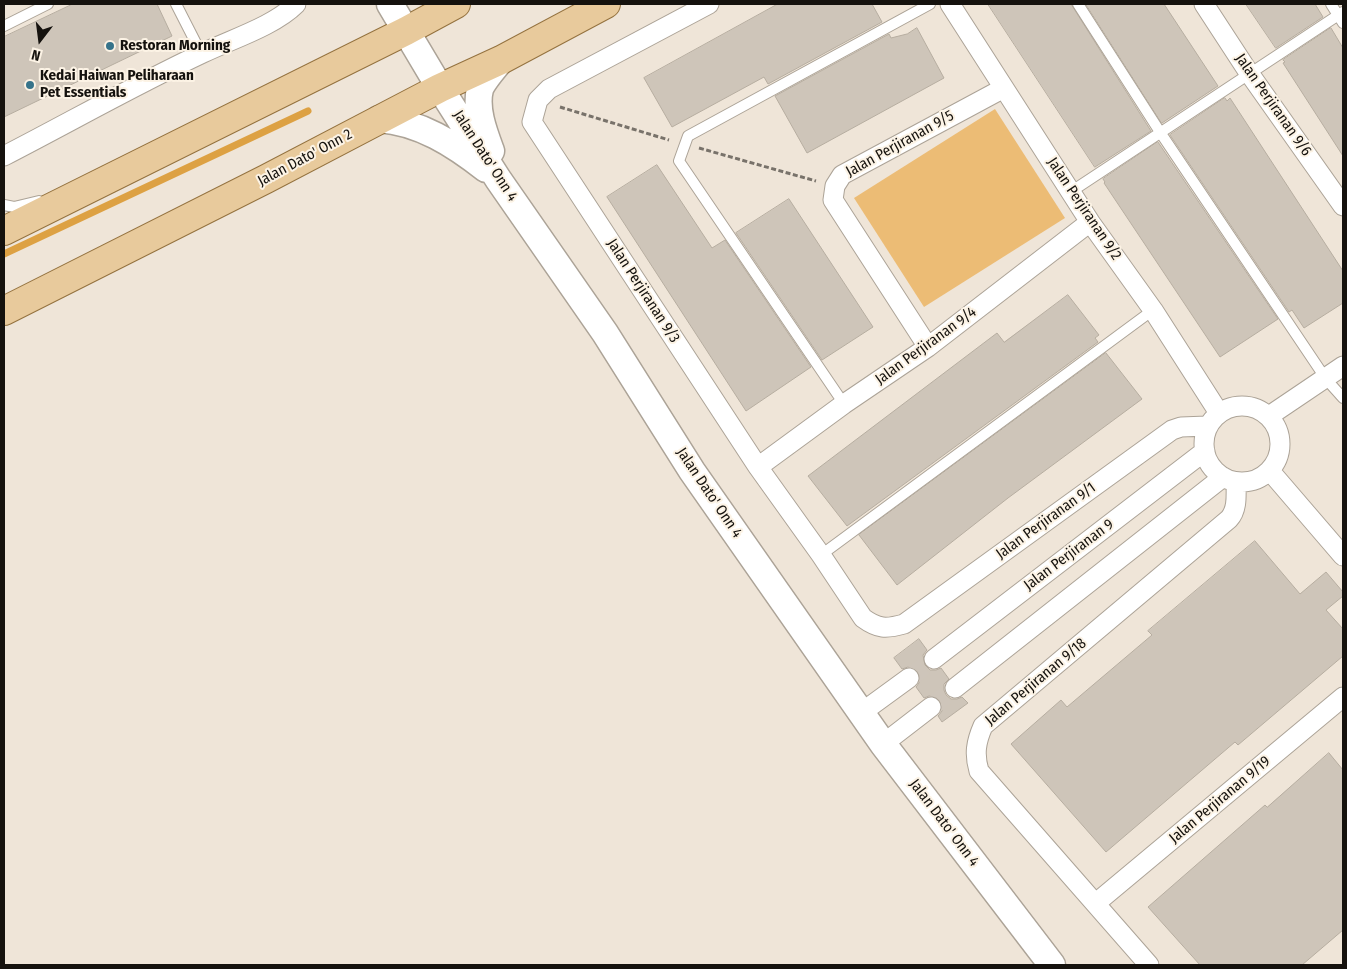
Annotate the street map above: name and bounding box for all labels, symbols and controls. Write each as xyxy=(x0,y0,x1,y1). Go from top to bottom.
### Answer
north arrow xyxy=(15,15,65,65)
place label: Restoran Morning xyxy=(120,37,230,55)
marker: Restoran Morning xyxy=(104,40,116,52)
text: N xyxy=(30,46,42,64)
street label: Jalan Perjiranan 9/6 xyxy=(1231,50,1315,160)
place label: Kedai Haiwan Peliharaan Pet Essentials xyxy=(40,67,194,102)
marker: Kedai Haiwan Peliharaan Pet Essentials xyxy=(24,79,36,91)
street label: Jalan Dato' Onn 4 xyxy=(449,107,521,205)
street label: Jalan Perjiranan 9/5 xyxy=(843,107,957,181)
street label: Jalan Dato' Onn 2 xyxy=(255,126,355,190)
street label: Jalan Perjiranan 9/2 xyxy=(1043,154,1125,264)
street label: Jalan Perjiranan 9/3 xyxy=(603,236,683,346)
street label: Jalan Perjiranan 9/4 xyxy=(872,303,980,389)
street label: Jalan Dato' Onn 4 xyxy=(672,444,746,542)
street label: Jalan Perjiranan 9/1 xyxy=(993,479,1099,563)
street label: Jalan Perjiranan 9 xyxy=(1021,515,1117,595)
street label: Jalan Perjiranan 9/18 xyxy=(982,634,1090,730)
street label: Jalan Perjiranan 9/19 xyxy=(1166,753,1274,847)
street label: Jalan Dato' Onn 4 xyxy=(905,776,983,870)

